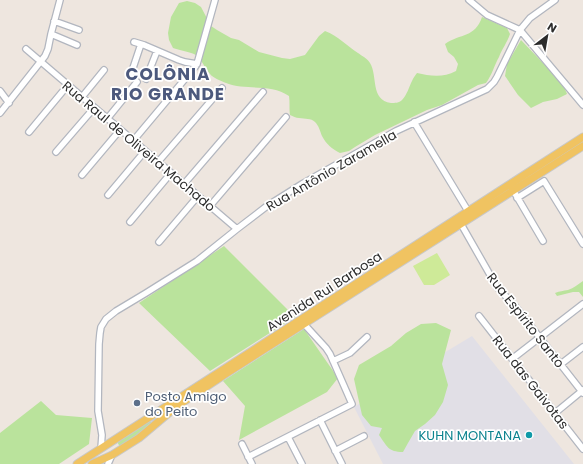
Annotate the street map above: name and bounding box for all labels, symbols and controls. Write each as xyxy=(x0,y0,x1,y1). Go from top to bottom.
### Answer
north arrow xyxy=(527,16,567,56)
text: N xyxy=(544,18,560,36)
district label: COLÔNIA RIO GRANDE xyxy=(111,62,225,106)
street label: Rua Raul de Oliveira Machado xyxy=(58,76,219,216)
street label: Rua Antônio Zaramella xyxy=(262,125,400,216)
street label: Avenida Rui Barbosa xyxy=(263,247,386,336)
street label: Rua Espírito Santo xyxy=(482,269,569,372)
street label: Rua das Gaivotas xyxy=(488,331,573,433)
place label: Posto Amigo do Peito xyxy=(145,387,227,421)
marker: Posto Amigo do Peito xyxy=(132,398,142,408)
place label: KUHN MONTANA xyxy=(419,426,521,445)
marker: KUHN MONTANA xyxy=(524,430,534,440)

